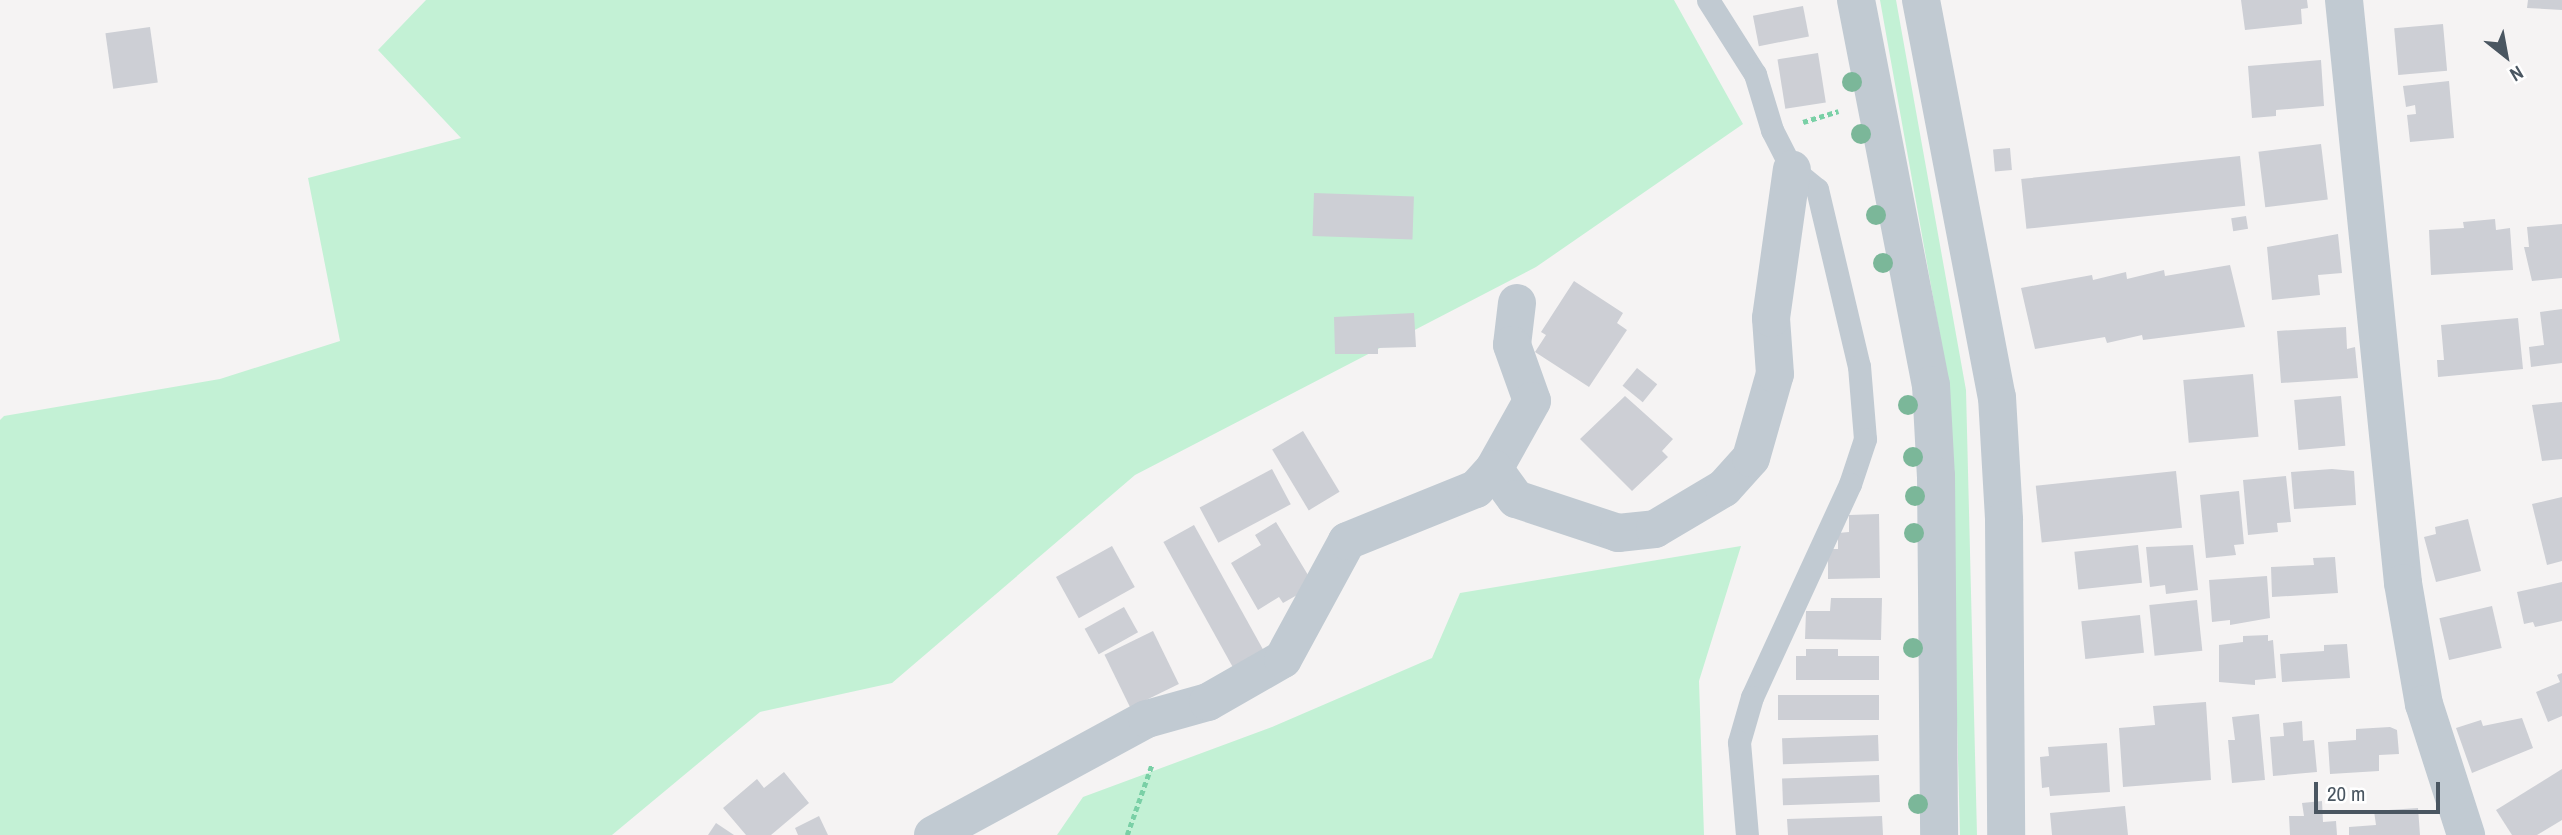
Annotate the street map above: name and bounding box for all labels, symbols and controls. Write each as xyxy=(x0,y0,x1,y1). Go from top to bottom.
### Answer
north arrow xyxy=(2471,21,2541,91)
text: N xyxy=(2505,60,2528,88)
scale bar xyxy=(2317,768,2443,812)
text: 20 m xyxy=(2327,779,2365,808)

